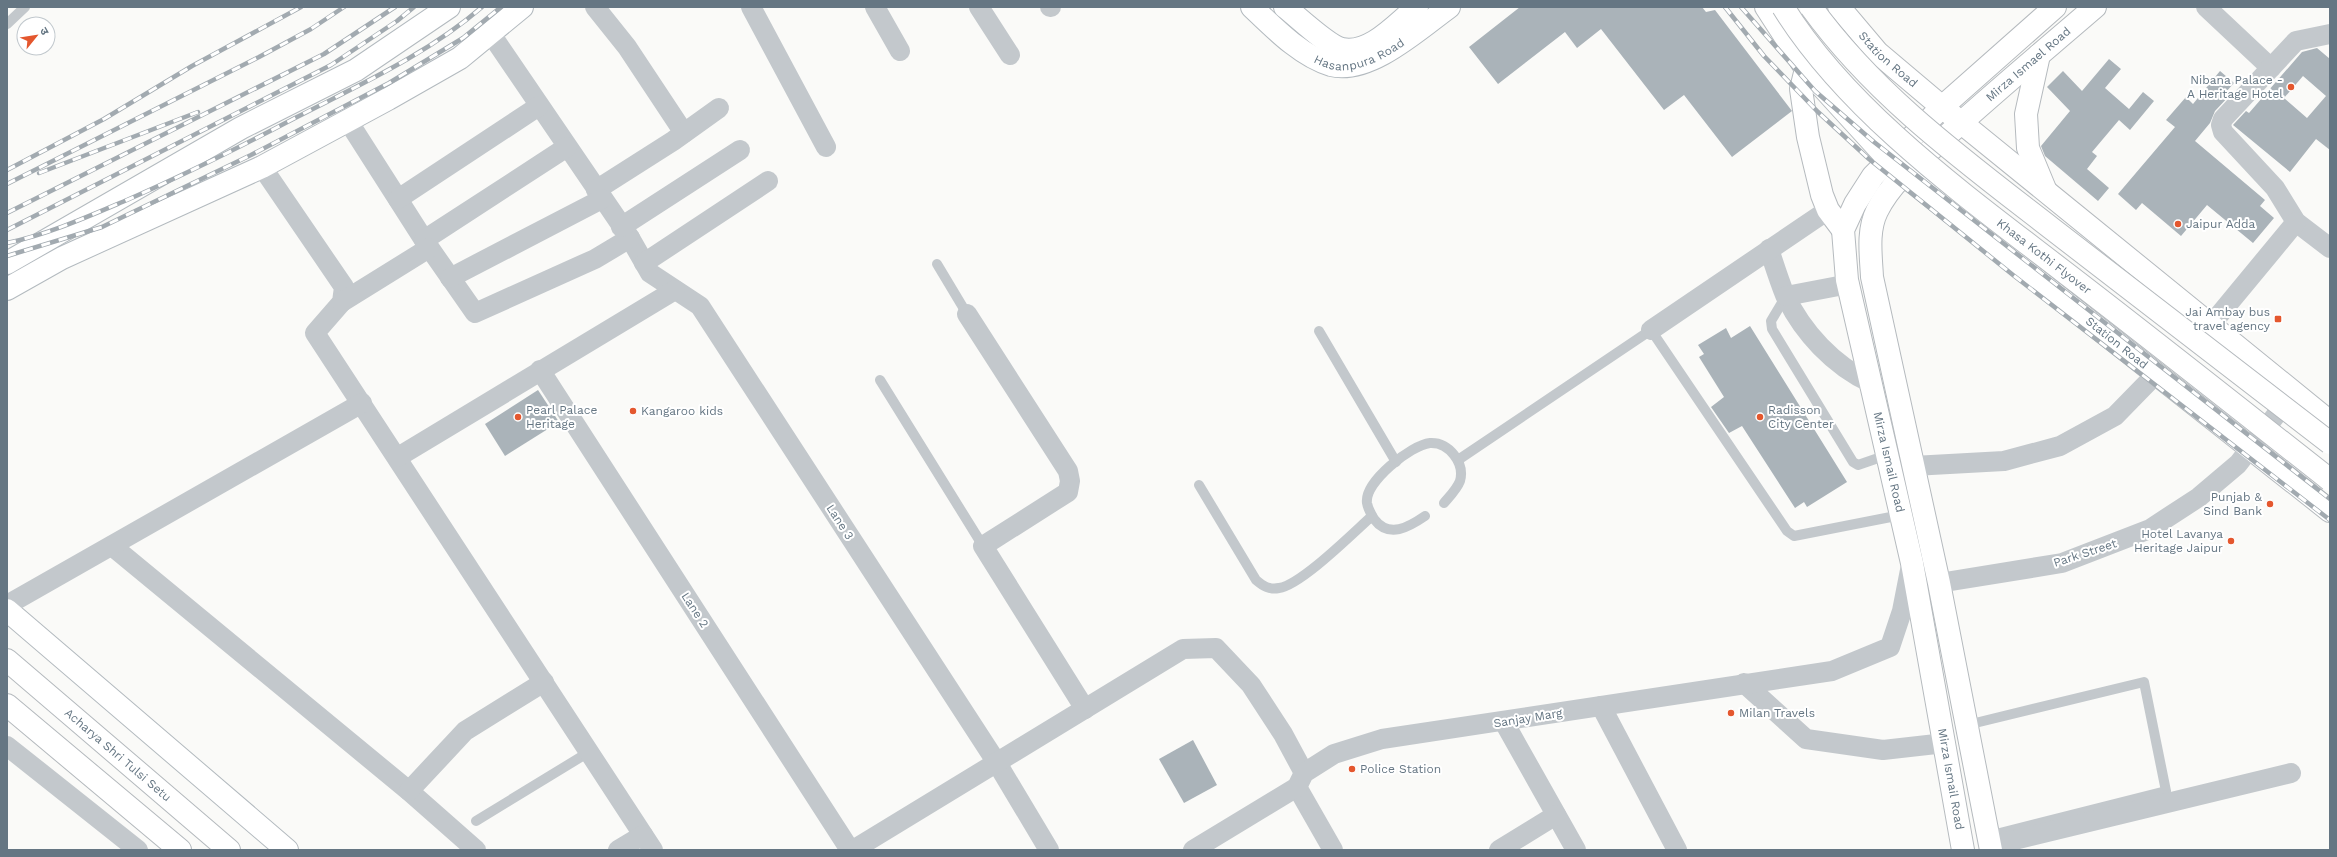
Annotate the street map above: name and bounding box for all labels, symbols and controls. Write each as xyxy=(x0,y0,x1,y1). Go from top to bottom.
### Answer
north arrow xyxy=(16,16,56,56)
street label: Mirza Ismael Road xyxy=(1983,24,2073,104)
text: उ xyxy=(37,25,52,38)
street label: Station Road xyxy=(1856,29,1920,90)
street label: Hasanpura Road xyxy=(1312,36,1407,73)
place label: Nibana Palace - A Heritage Hotel xyxy=(2187,73,2283,101)
marker: Nibana Palace - A Heritage Hotel xyxy=(2286,82,2296,92)
street label: Khasa Kothi Flyover xyxy=(1994,216,2094,297)
place label: Jaipur Adda xyxy=(2186,217,2256,231)
marker: Jaipur Adda xyxy=(2173,219,2183,229)
place label: Jai Ambay bus travel agency xyxy=(2185,305,2271,333)
street label: Station Road xyxy=(2083,314,2151,372)
marker: Jai Ambay bus travel agency xyxy=(2273,314,2283,324)
place label: Pearl Palace Heritage xyxy=(526,403,597,431)
place label: Radisson City Center xyxy=(1768,403,1834,431)
place label: Kangaroo kids xyxy=(641,404,723,418)
marker: Kangaroo kids xyxy=(628,406,638,416)
street label: Mirza Ismail Road xyxy=(1871,410,1907,514)
marker: Pearl Palace Heritage xyxy=(513,412,523,422)
marker: Radisson City Center xyxy=(1755,412,1765,422)
place label: Punjab & Sind Bank xyxy=(2203,490,2263,518)
marker: Punjab & Sind Bank xyxy=(2265,499,2275,509)
street label: Lane 3 xyxy=(823,502,857,542)
place label: Hotel Lavanya Heritage Jaipur xyxy=(2134,527,2223,555)
street label: Park Street xyxy=(2052,536,2118,570)
marker: Hotel Lavanya Heritage Jaipur xyxy=(2226,536,2236,546)
street label: Lane 2 xyxy=(678,590,712,630)
street label: Acharya Shri Tulsi Setu xyxy=(62,706,174,804)
street label: Sanjay Marg xyxy=(1493,706,1564,730)
place label: Milan Travels xyxy=(1739,706,1815,720)
marker: Milan Travels xyxy=(1726,708,1736,718)
street label: Mirza Ismail Road xyxy=(1935,727,1967,831)
place label: Police Station xyxy=(1360,762,1441,776)
marker: Police Station xyxy=(1347,764,1357,774)

